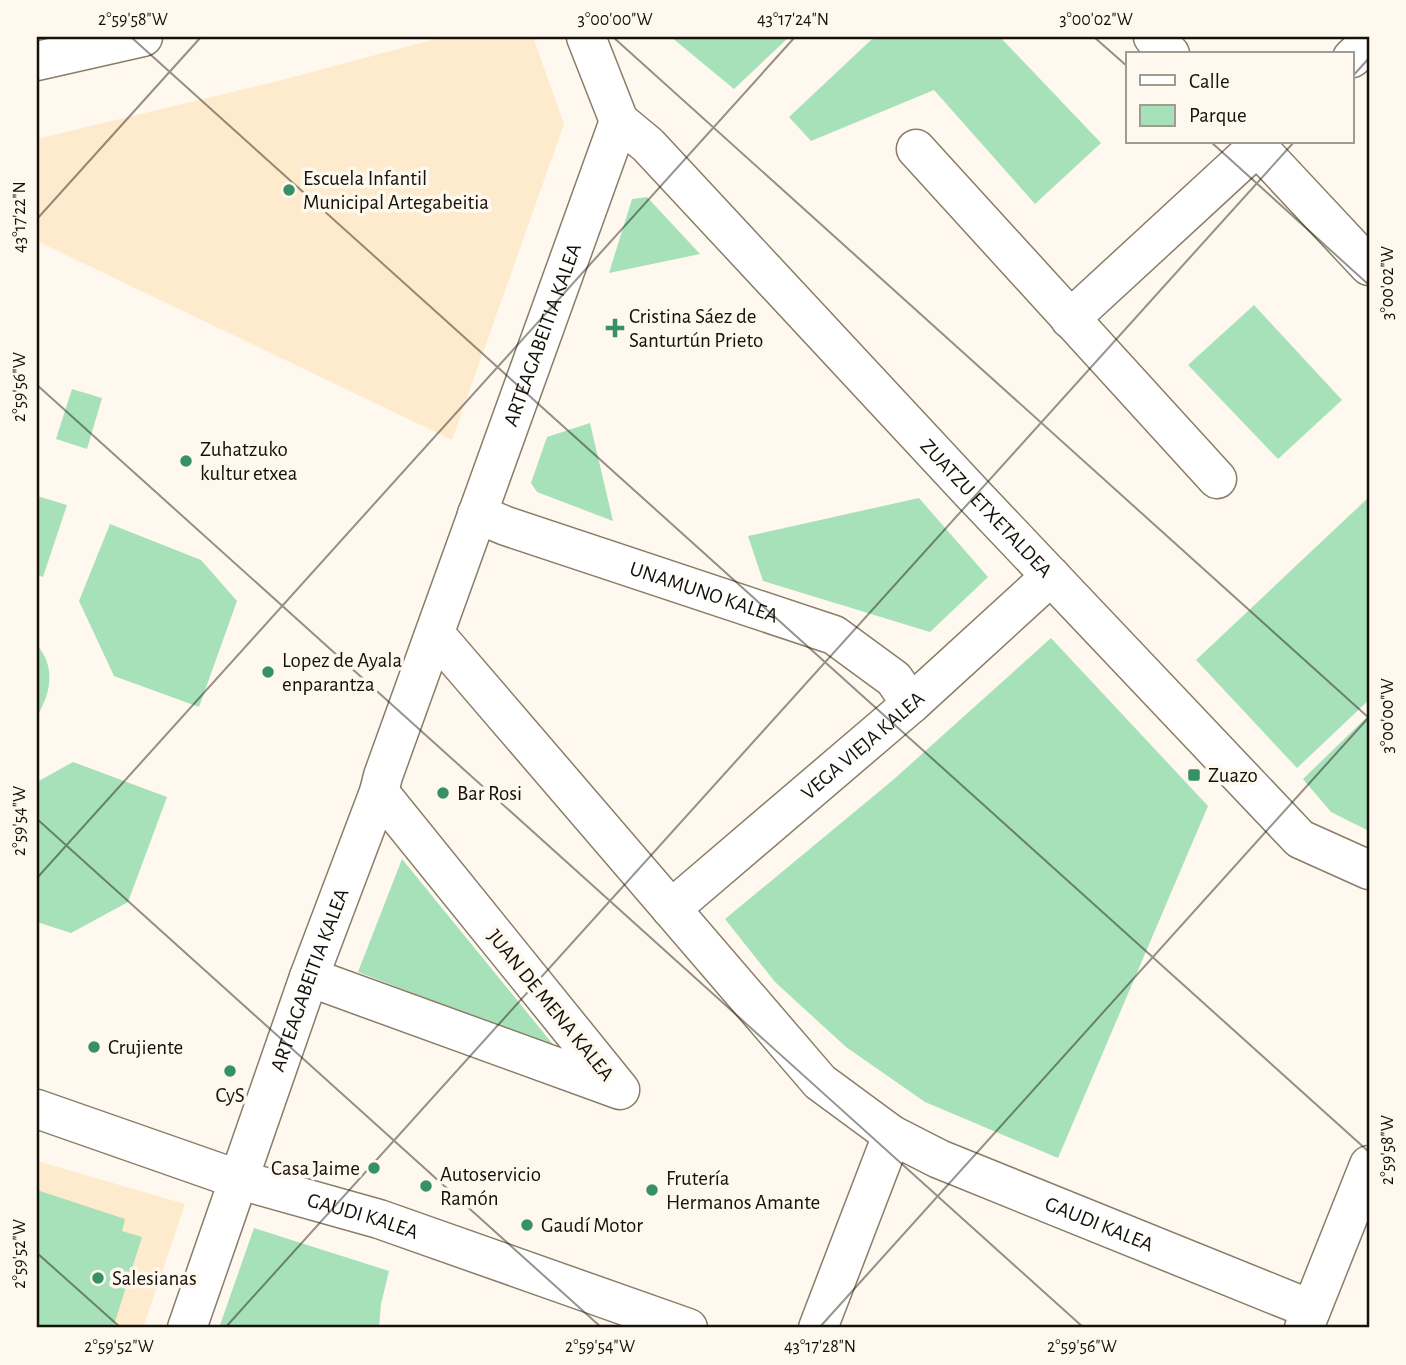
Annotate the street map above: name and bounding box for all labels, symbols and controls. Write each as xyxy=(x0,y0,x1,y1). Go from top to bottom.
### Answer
text: 2°59'58"W xyxy=(98,11,168,29)
text: 3°00'00"W xyxy=(577,11,653,29)
text: 43°17'24"N xyxy=(757,11,829,29)
text: 3°00'02"W xyxy=(1059,11,1133,29)
legend xyxy=(1126,52,1354,144)
text: Calle xyxy=(1189,71,1230,92)
text: Parque xyxy=(1189,105,1247,126)
place label: Escuela Infantil Municipal Artegabeitia xyxy=(303,168,489,213)
text: 43°17'22"N xyxy=(11,181,29,253)
marker: Escuela Infantil Municipal Artegabeitia xyxy=(281,182,297,198)
street label: ARTEAGABEITIA KALEA xyxy=(500,240,585,429)
text: 3°00'02"W xyxy=(1379,246,1397,320)
place label: Cristina Sáez de Santurtún Prieto xyxy=(629,306,763,351)
marker: Cristina Sáez de Santurtún Prieto xyxy=(607,320,623,336)
text: 2°59'56"W xyxy=(11,352,29,422)
street label: ZUATZU ETXETALDEA xyxy=(916,435,1056,582)
place label: Zuhatzuko kultur etxea xyxy=(200,439,298,484)
marker: Zuhatzuko kultur etxea xyxy=(178,453,194,469)
street label: UNAMUNO KALEA xyxy=(627,558,781,627)
place label: Lopez de Ayala enparantza xyxy=(282,650,403,695)
marker: Lopez de Ayala enparantza xyxy=(260,664,276,680)
text: 3°00'00"W xyxy=(1379,678,1397,754)
street label: VEGA VIEJA KALEA xyxy=(797,688,928,804)
place label: Zuazo xyxy=(1208,765,1258,786)
marker: Zuazo xyxy=(1186,767,1202,783)
place label: Bar Rosi xyxy=(457,783,522,804)
marker: Bar Rosi xyxy=(435,785,451,801)
text: 2°59'54"W xyxy=(11,786,29,856)
street label: ARTEAGABEITIA KALEA xyxy=(267,886,353,1074)
street label: JUAN DE MENA KALEA xyxy=(483,926,618,1085)
place label: Crujiente xyxy=(108,1037,183,1058)
marker: Crujiente xyxy=(86,1039,102,1055)
marker: CyS xyxy=(222,1063,238,1079)
place label: CyS xyxy=(215,1085,245,1106)
text: 2°59'58"W xyxy=(1379,1115,1397,1185)
place label: Casa Jaime xyxy=(271,1158,360,1179)
marker: Casa Jaime xyxy=(366,1160,382,1176)
place label: Autoservicio Ramón xyxy=(440,1164,541,1209)
place label: Frutería Hermanos Amante xyxy=(666,1168,820,1213)
marker: Autoservicio Ramón xyxy=(418,1178,434,1194)
marker: Frutería Hermanos Amante xyxy=(644,1182,660,1198)
street label: GAUDI KALEA xyxy=(305,1189,421,1243)
street label: GAUDI KALEA xyxy=(1042,1193,1156,1256)
place label: Gaudí Motor xyxy=(541,1215,643,1236)
marker: Gaudí Motor xyxy=(519,1217,535,1233)
text: 2°59'52"W xyxy=(11,1219,29,1289)
place label: Salesianas xyxy=(112,1268,197,1289)
marker: Salesianas xyxy=(90,1270,106,1286)
text: 2°59'52"W xyxy=(84,1338,154,1356)
text: 2°59'54"W xyxy=(565,1338,635,1356)
text: 43°17'28"N xyxy=(784,1338,856,1356)
text: 2°59'56"W xyxy=(1047,1338,1117,1356)

